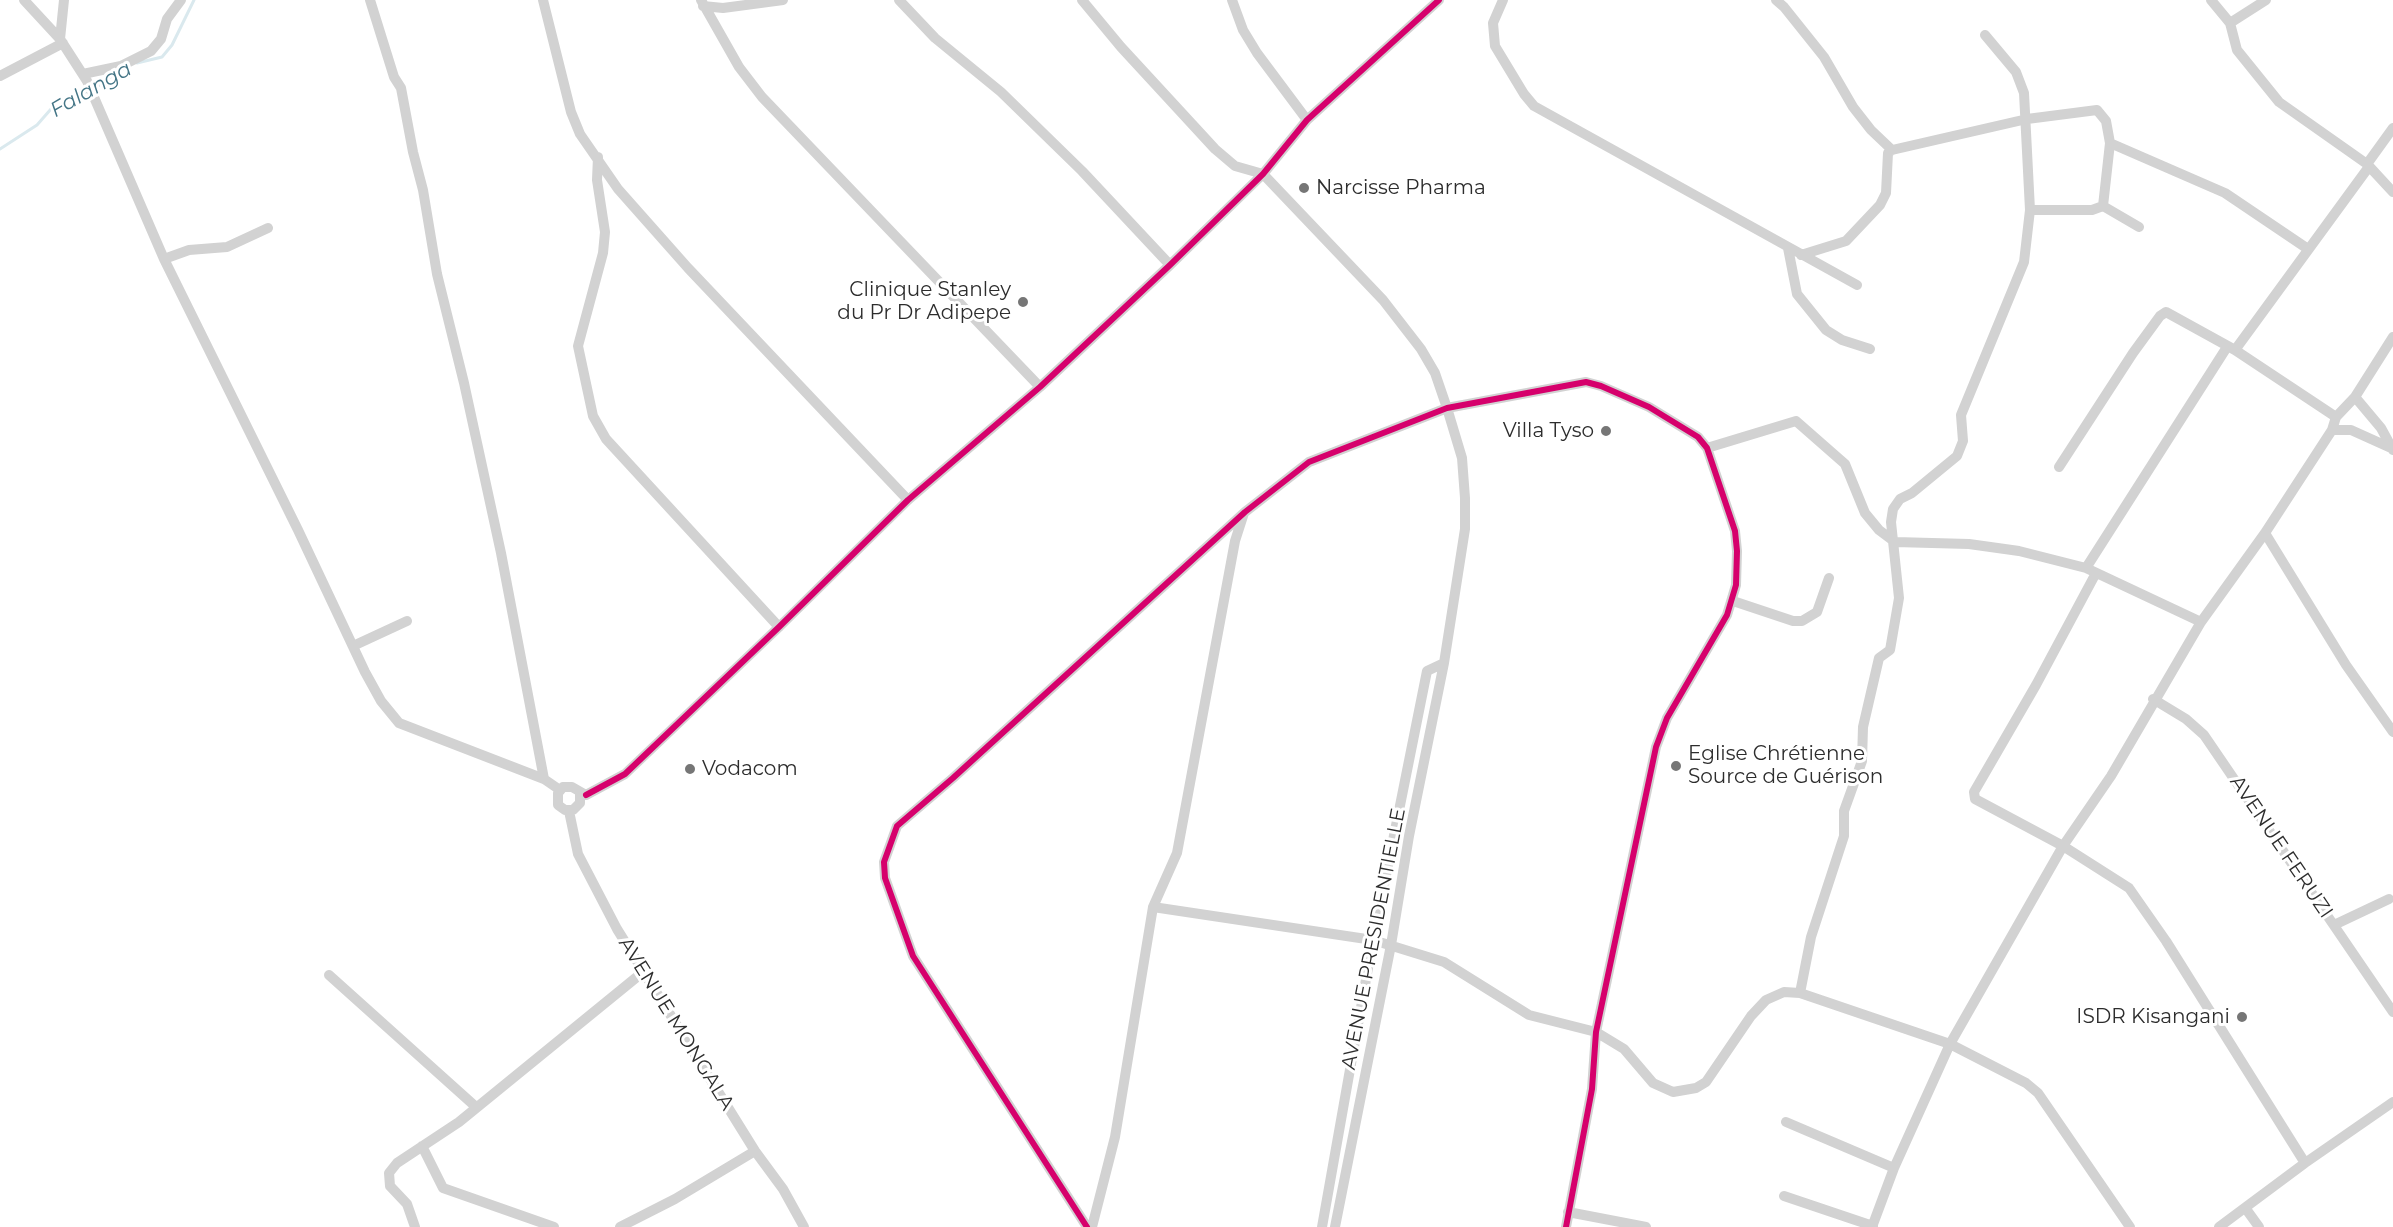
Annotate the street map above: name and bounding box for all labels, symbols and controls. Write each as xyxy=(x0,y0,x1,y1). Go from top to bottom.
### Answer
water label: Falanga xyxy=(46,57,136,123)
place label: Narcisse Pharma xyxy=(1316,176,1486,200)
marker: Narcisse Pharma xyxy=(1297,181,1311,195)
place label: Clinique Stanley du Pr Dr Adipepe xyxy=(837,278,1011,325)
marker: Clinique Stanley du Pr Dr Adipepe xyxy=(1016,295,1030,309)
place label: Villa Tyso xyxy=(1503,419,1594,443)
marker: Villa Tyso xyxy=(1599,424,1613,438)
place label: Eglise Chrétienne Source de Guérison xyxy=(1688,742,1883,789)
place label: Vodacom xyxy=(702,757,798,781)
marker: Eglise Chrétienne Source de Guérison xyxy=(1669,759,1683,773)
marker: Vodacom xyxy=(683,762,697,776)
street label: AVENUE FERUZI xyxy=(2224,771,2338,923)
street label: AVENUE PRESIDENTIELLE xyxy=(1337,806,1411,1072)
street label: AVENUE MONGALA xyxy=(613,933,739,1115)
place label: ISDR Kisangani xyxy=(2076,1005,2230,1029)
marker: ISDR Kisangani xyxy=(2235,1010,2249,1024)

